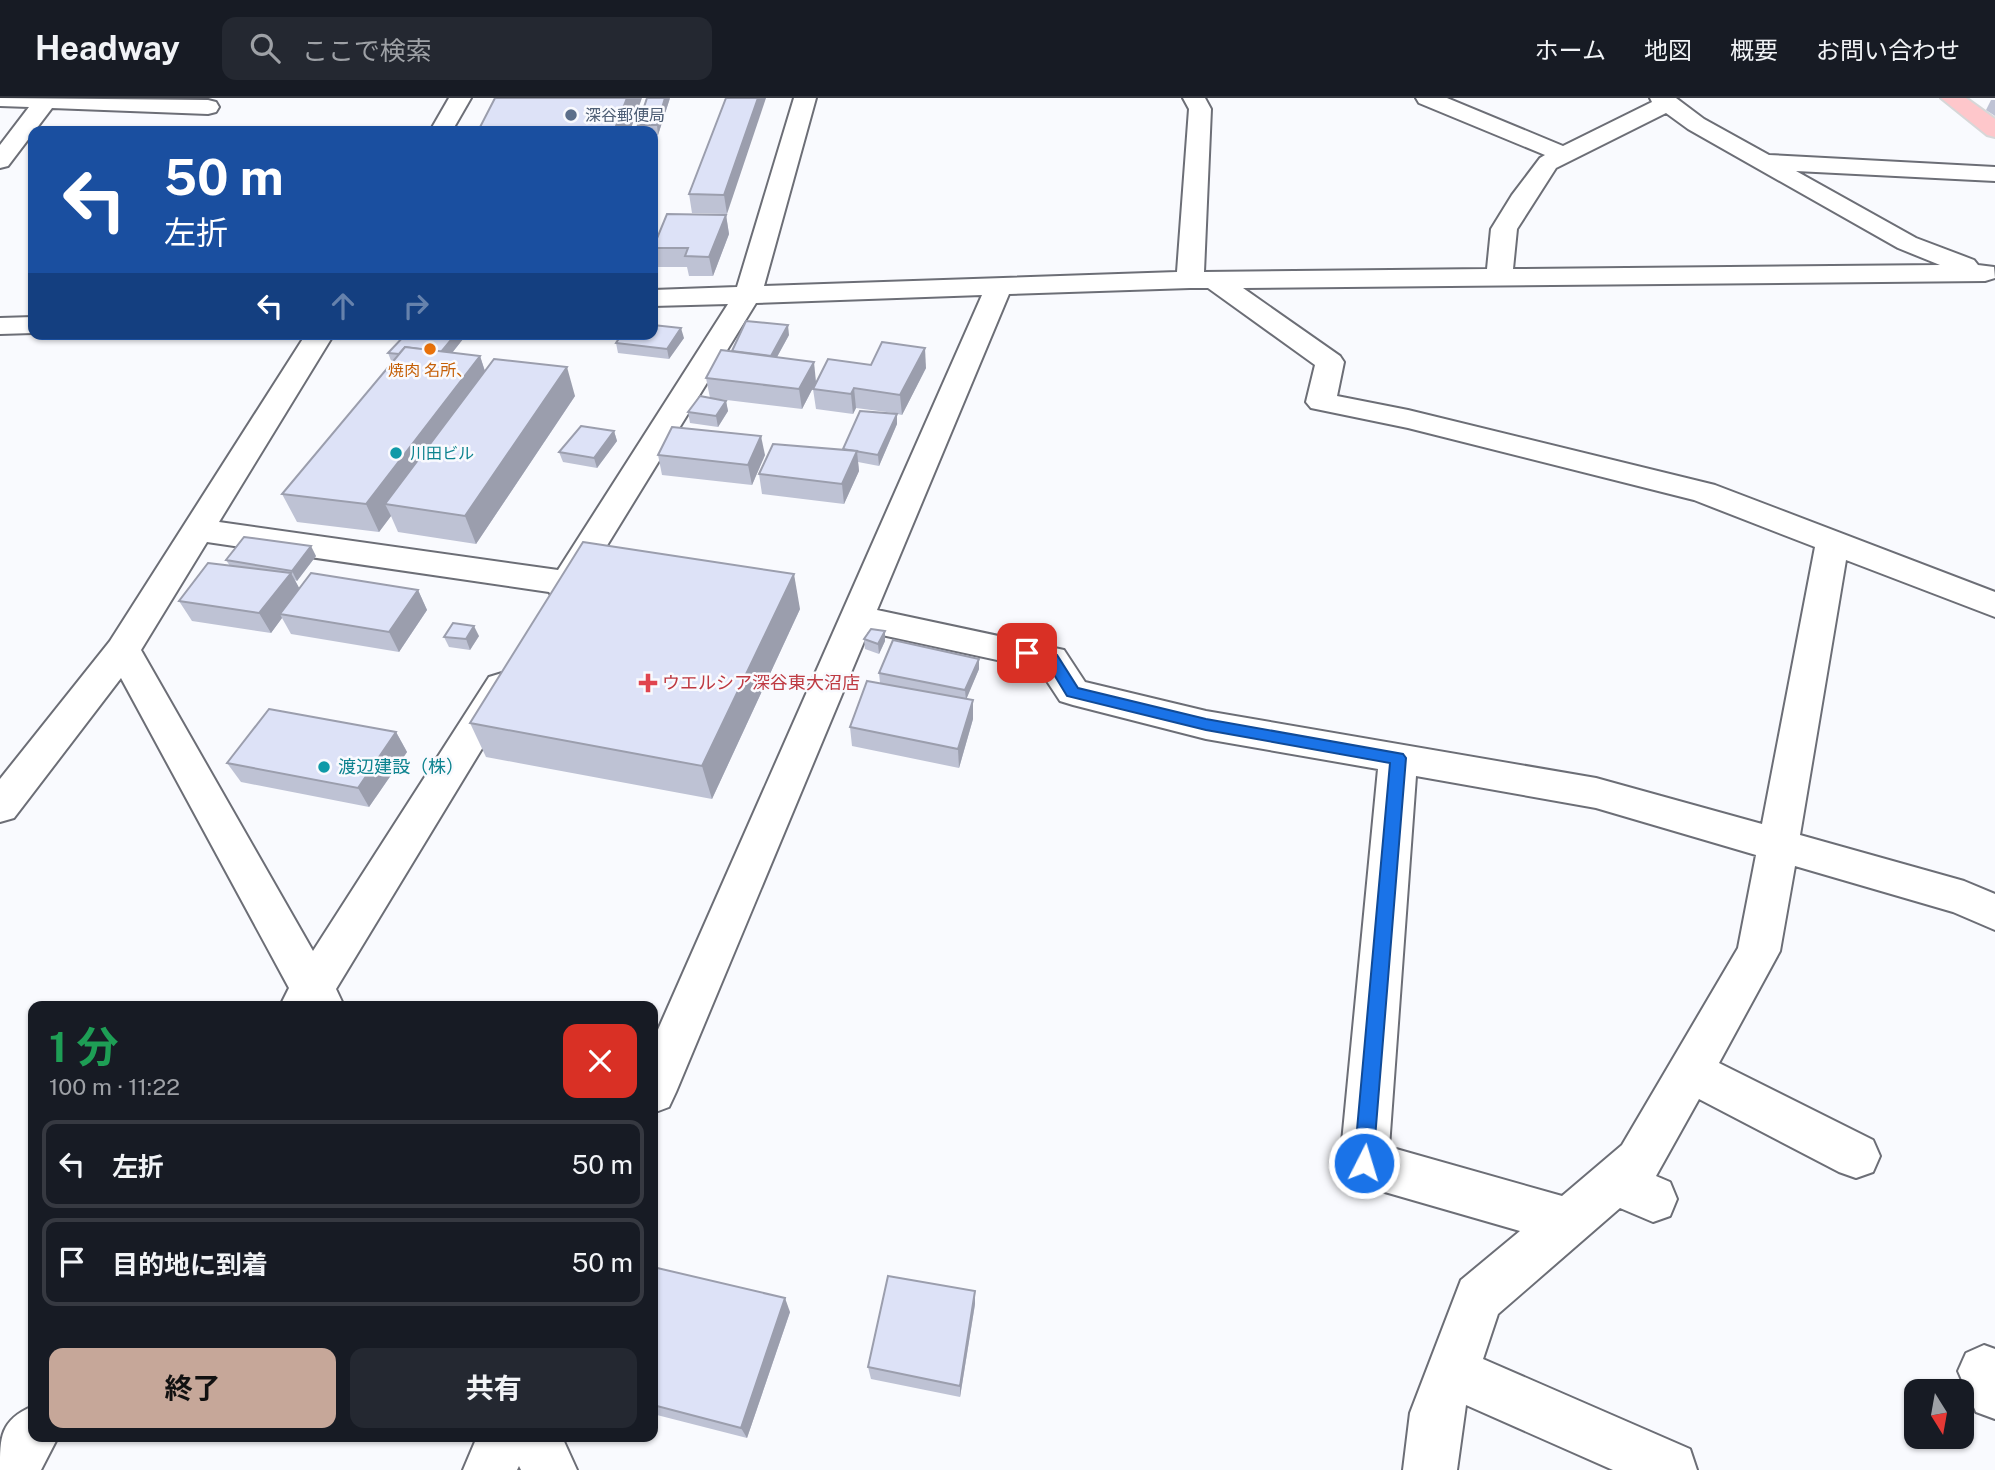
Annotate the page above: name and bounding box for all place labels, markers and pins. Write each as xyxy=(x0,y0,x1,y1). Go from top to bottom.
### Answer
place label: 深谷郵便局 xyxy=(585,106,665,125)
marker: 深谷郵便局 xyxy=(563,107,579,123)
marker: 焼肉 名所、 xyxy=(422,341,438,357)
place label: 焼肉 名所、 xyxy=(388,361,472,380)
place label: 川田ビル xyxy=(410,444,474,463)
marker: 川田ビル xyxy=(388,445,404,461)
pin xyxy=(997,623,1057,683)
place label: ウエルシア深谷東大沼店 xyxy=(662,672,860,693)
marker: ウエルシア深谷東大沼店 xyxy=(640,675,656,691)
place label: 渡辺建設（株） xyxy=(338,756,464,777)
marker: 渡辺建設（株） xyxy=(316,759,332,775)

